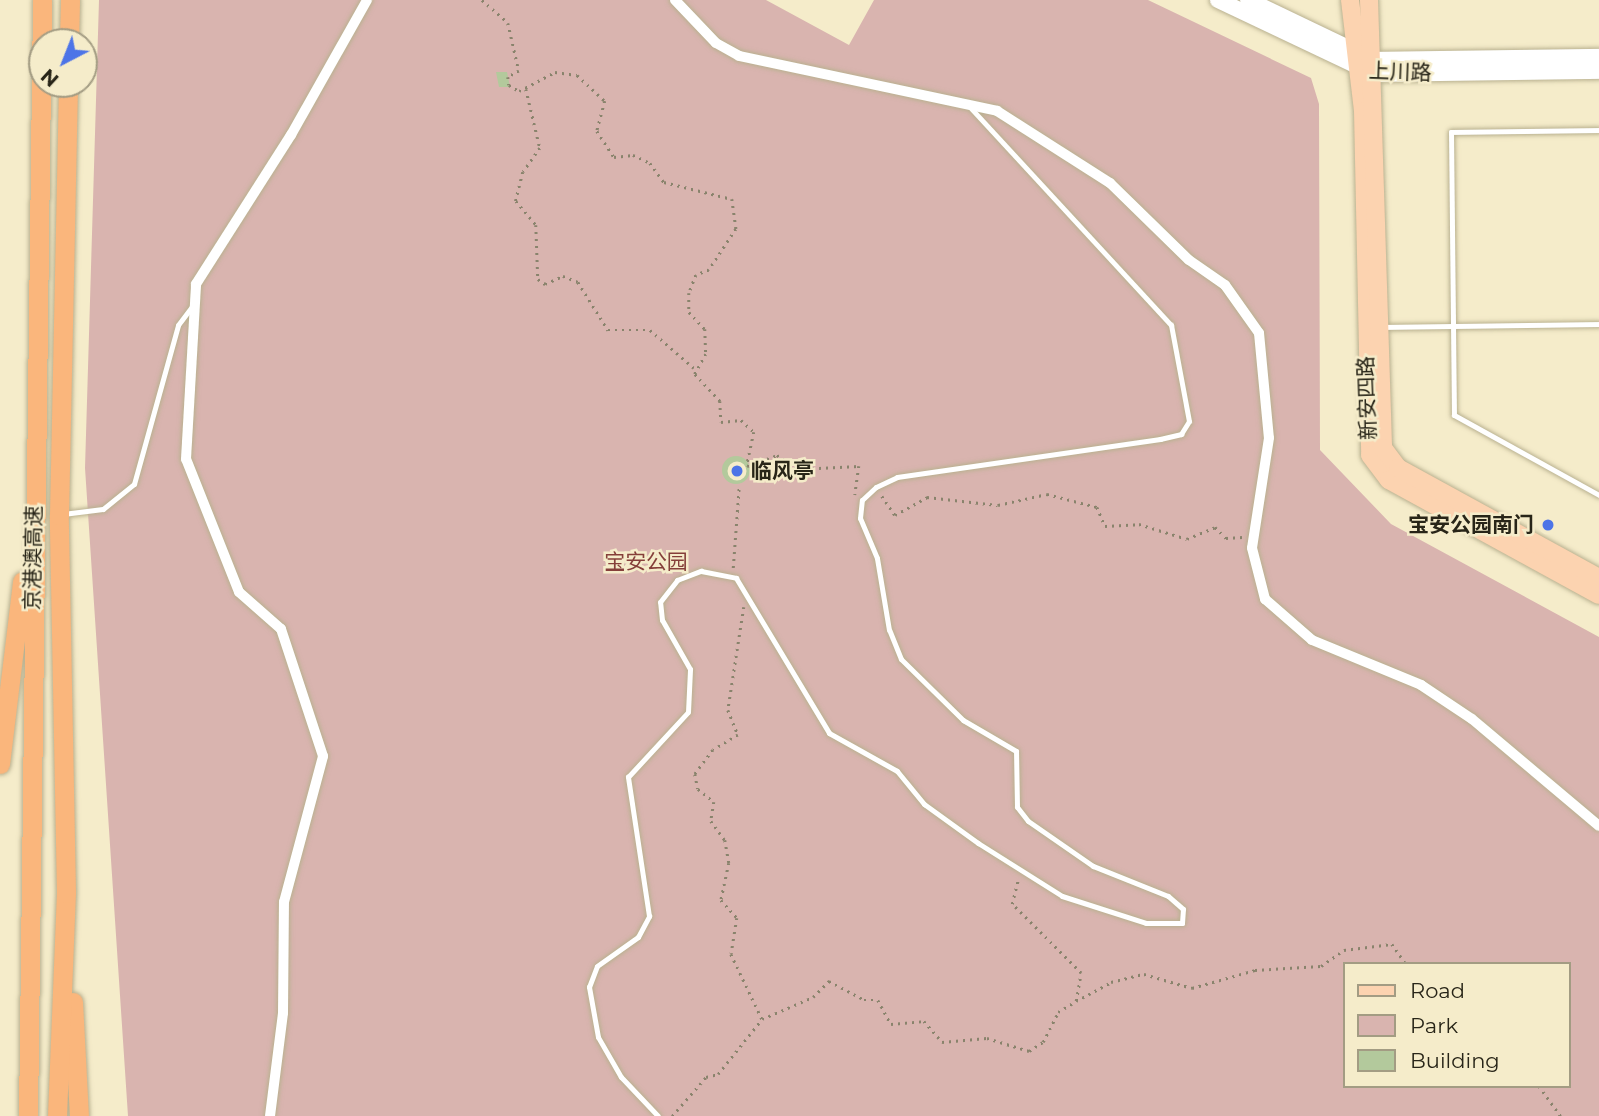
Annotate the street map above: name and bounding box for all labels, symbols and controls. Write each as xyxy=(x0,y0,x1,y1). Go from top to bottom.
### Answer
north arrow xyxy=(28,28,98,98)
street label: 上川路 xyxy=(1368,58,1432,86)
text: N xyxy=(37,64,63,91)
street label: 新安四路 xyxy=(1353,356,1381,440)
place label: 临风亭 xyxy=(751,458,814,484)
marker: 临风亭 xyxy=(729,463,745,479)
street label: 京港澳高速 xyxy=(19,505,47,611)
place label: 宝安公园南门 xyxy=(1408,512,1534,538)
marker: 宝安公园南门 xyxy=(1540,517,1556,533)
park label: 宝安公园 xyxy=(604,549,688,575)
legend xyxy=(1344,962,1571,1088)
text: Road xyxy=(1410,978,1465,1003)
text: Park xyxy=(1410,1013,1458,1038)
text: Building xyxy=(1410,1048,1500,1073)

